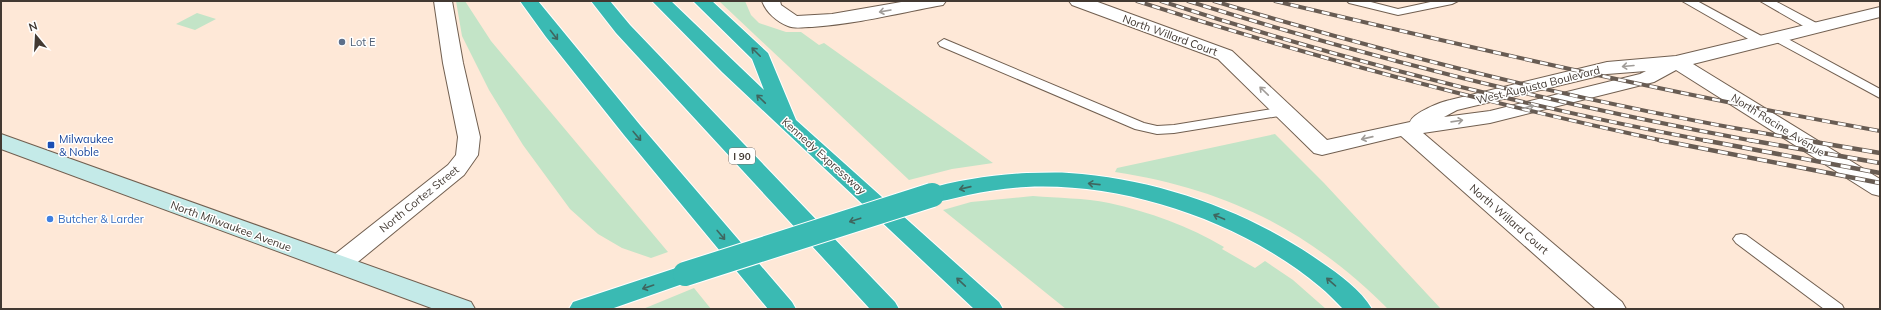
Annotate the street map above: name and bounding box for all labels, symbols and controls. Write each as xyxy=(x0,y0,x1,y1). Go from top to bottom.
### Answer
one-way arrow xyxy=(879,7,892,15)
street label: North Willard Court xyxy=(1121,11,1219,59)
north arrow xyxy=(16,16,56,56)
text: N xyxy=(27,19,39,34)
one-way arrow xyxy=(550,30,559,41)
place label: Lot E xyxy=(350,35,375,49)
marker: Lot E xyxy=(337,37,347,47)
one-way arrow xyxy=(751,47,761,57)
street label: West Augusta Boulevard xyxy=(1475,63,1601,107)
one-way arrow xyxy=(1622,63,1635,70)
one-way arrow xyxy=(1259,86,1269,96)
street label: North Racine Avenue xyxy=(1729,90,1827,160)
one-way arrow xyxy=(756,94,766,103)
one-way arrow xyxy=(1521,103,1534,111)
street label: Kennedy Expressway xyxy=(779,114,869,198)
one-way arrow xyxy=(1450,117,1463,125)
one-way arrow xyxy=(632,130,641,141)
place label: Milwaukee & Noble xyxy=(59,132,114,159)
one-way arrow xyxy=(1361,134,1374,142)
marker: Milwaukee & Noble xyxy=(46,140,56,150)
road number: I 90 xyxy=(729,148,755,164)
street label: North Cortez Street xyxy=(376,163,462,235)
one-way arrow xyxy=(1088,180,1101,187)
street label: North Willard Court xyxy=(1467,181,1551,257)
one-way arrow xyxy=(959,184,972,192)
street label: North Milwaukee Avenue xyxy=(169,198,293,254)
place label: Butcher & Larder xyxy=(58,212,144,226)
one-way arrow xyxy=(1214,213,1226,221)
marker: Butcher & Larder xyxy=(45,214,55,224)
one-way arrow xyxy=(848,217,861,224)
one-way arrow xyxy=(716,229,725,240)
one-way arrow xyxy=(957,278,967,287)
one-way arrow xyxy=(1326,278,1336,287)
one-way arrow xyxy=(642,284,655,291)

